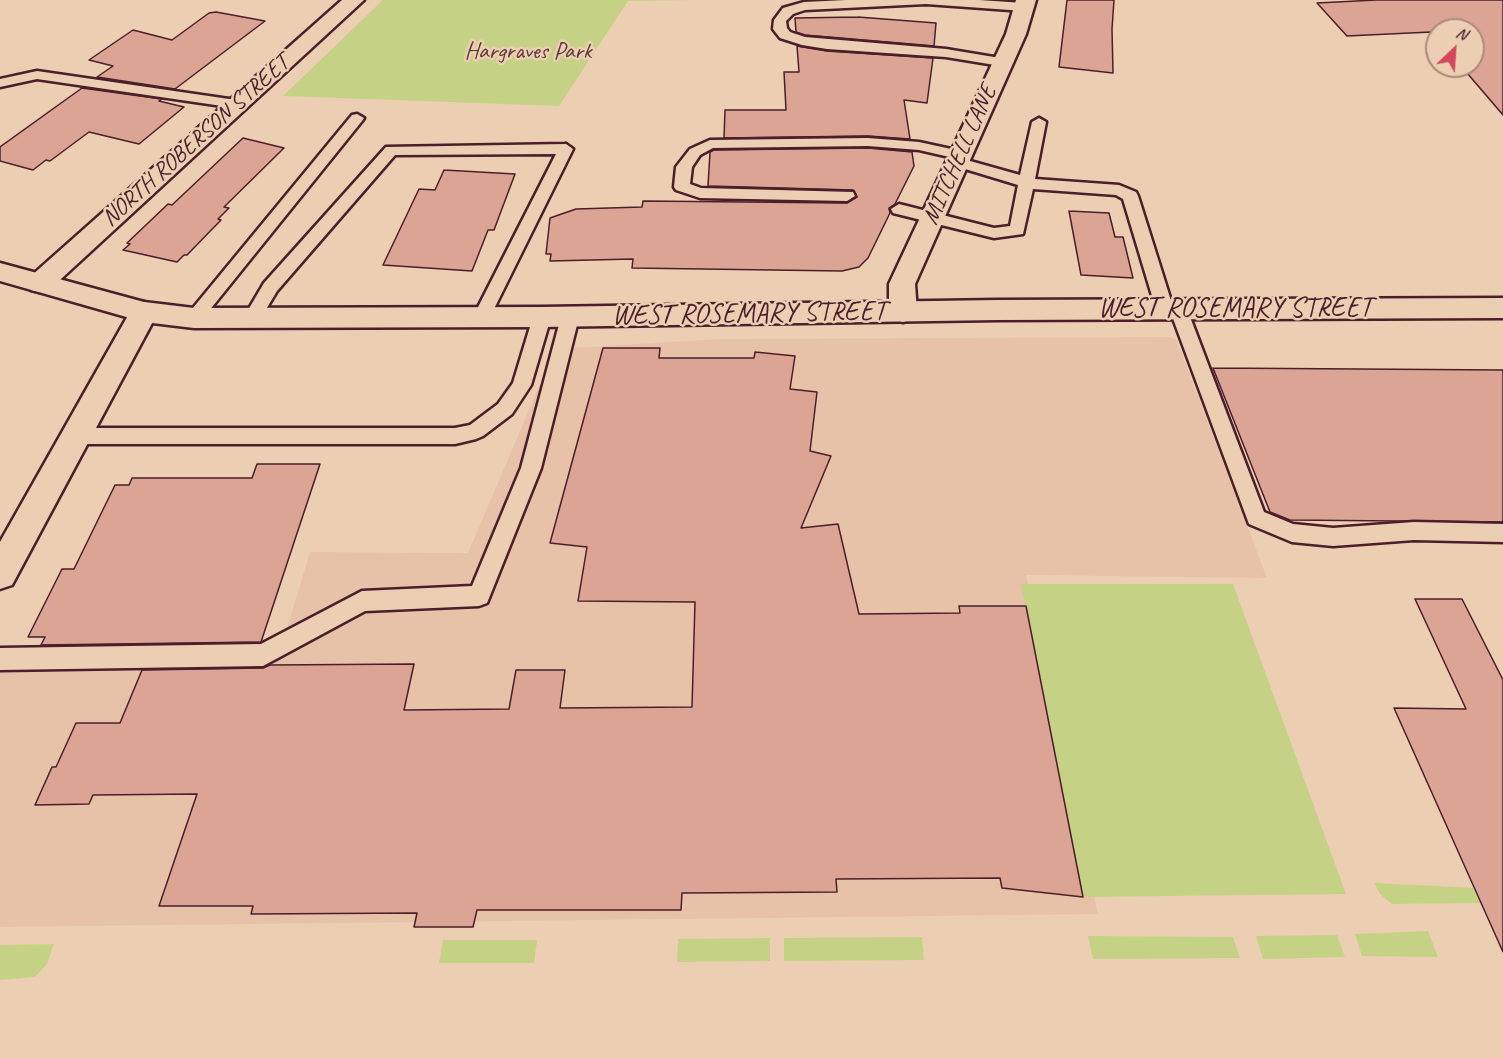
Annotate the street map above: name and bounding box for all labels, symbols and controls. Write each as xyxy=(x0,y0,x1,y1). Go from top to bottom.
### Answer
north arrow xyxy=(1425,18,1485,78)
text: N xyxy=(1453,22,1470,45)
park label: Hargraves Park xyxy=(464,38,592,66)
street label: NORTH ROBERSON STREET xyxy=(96,49,296,233)
street label: MITCHELL LANE xyxy=(917,81,1003,229)
street label: WEST ROSEMARY STREET xyxy=(1098,292,1372,326)
street label: WEST ROSEMARY STREET xyxy=(612,295,886,333)

